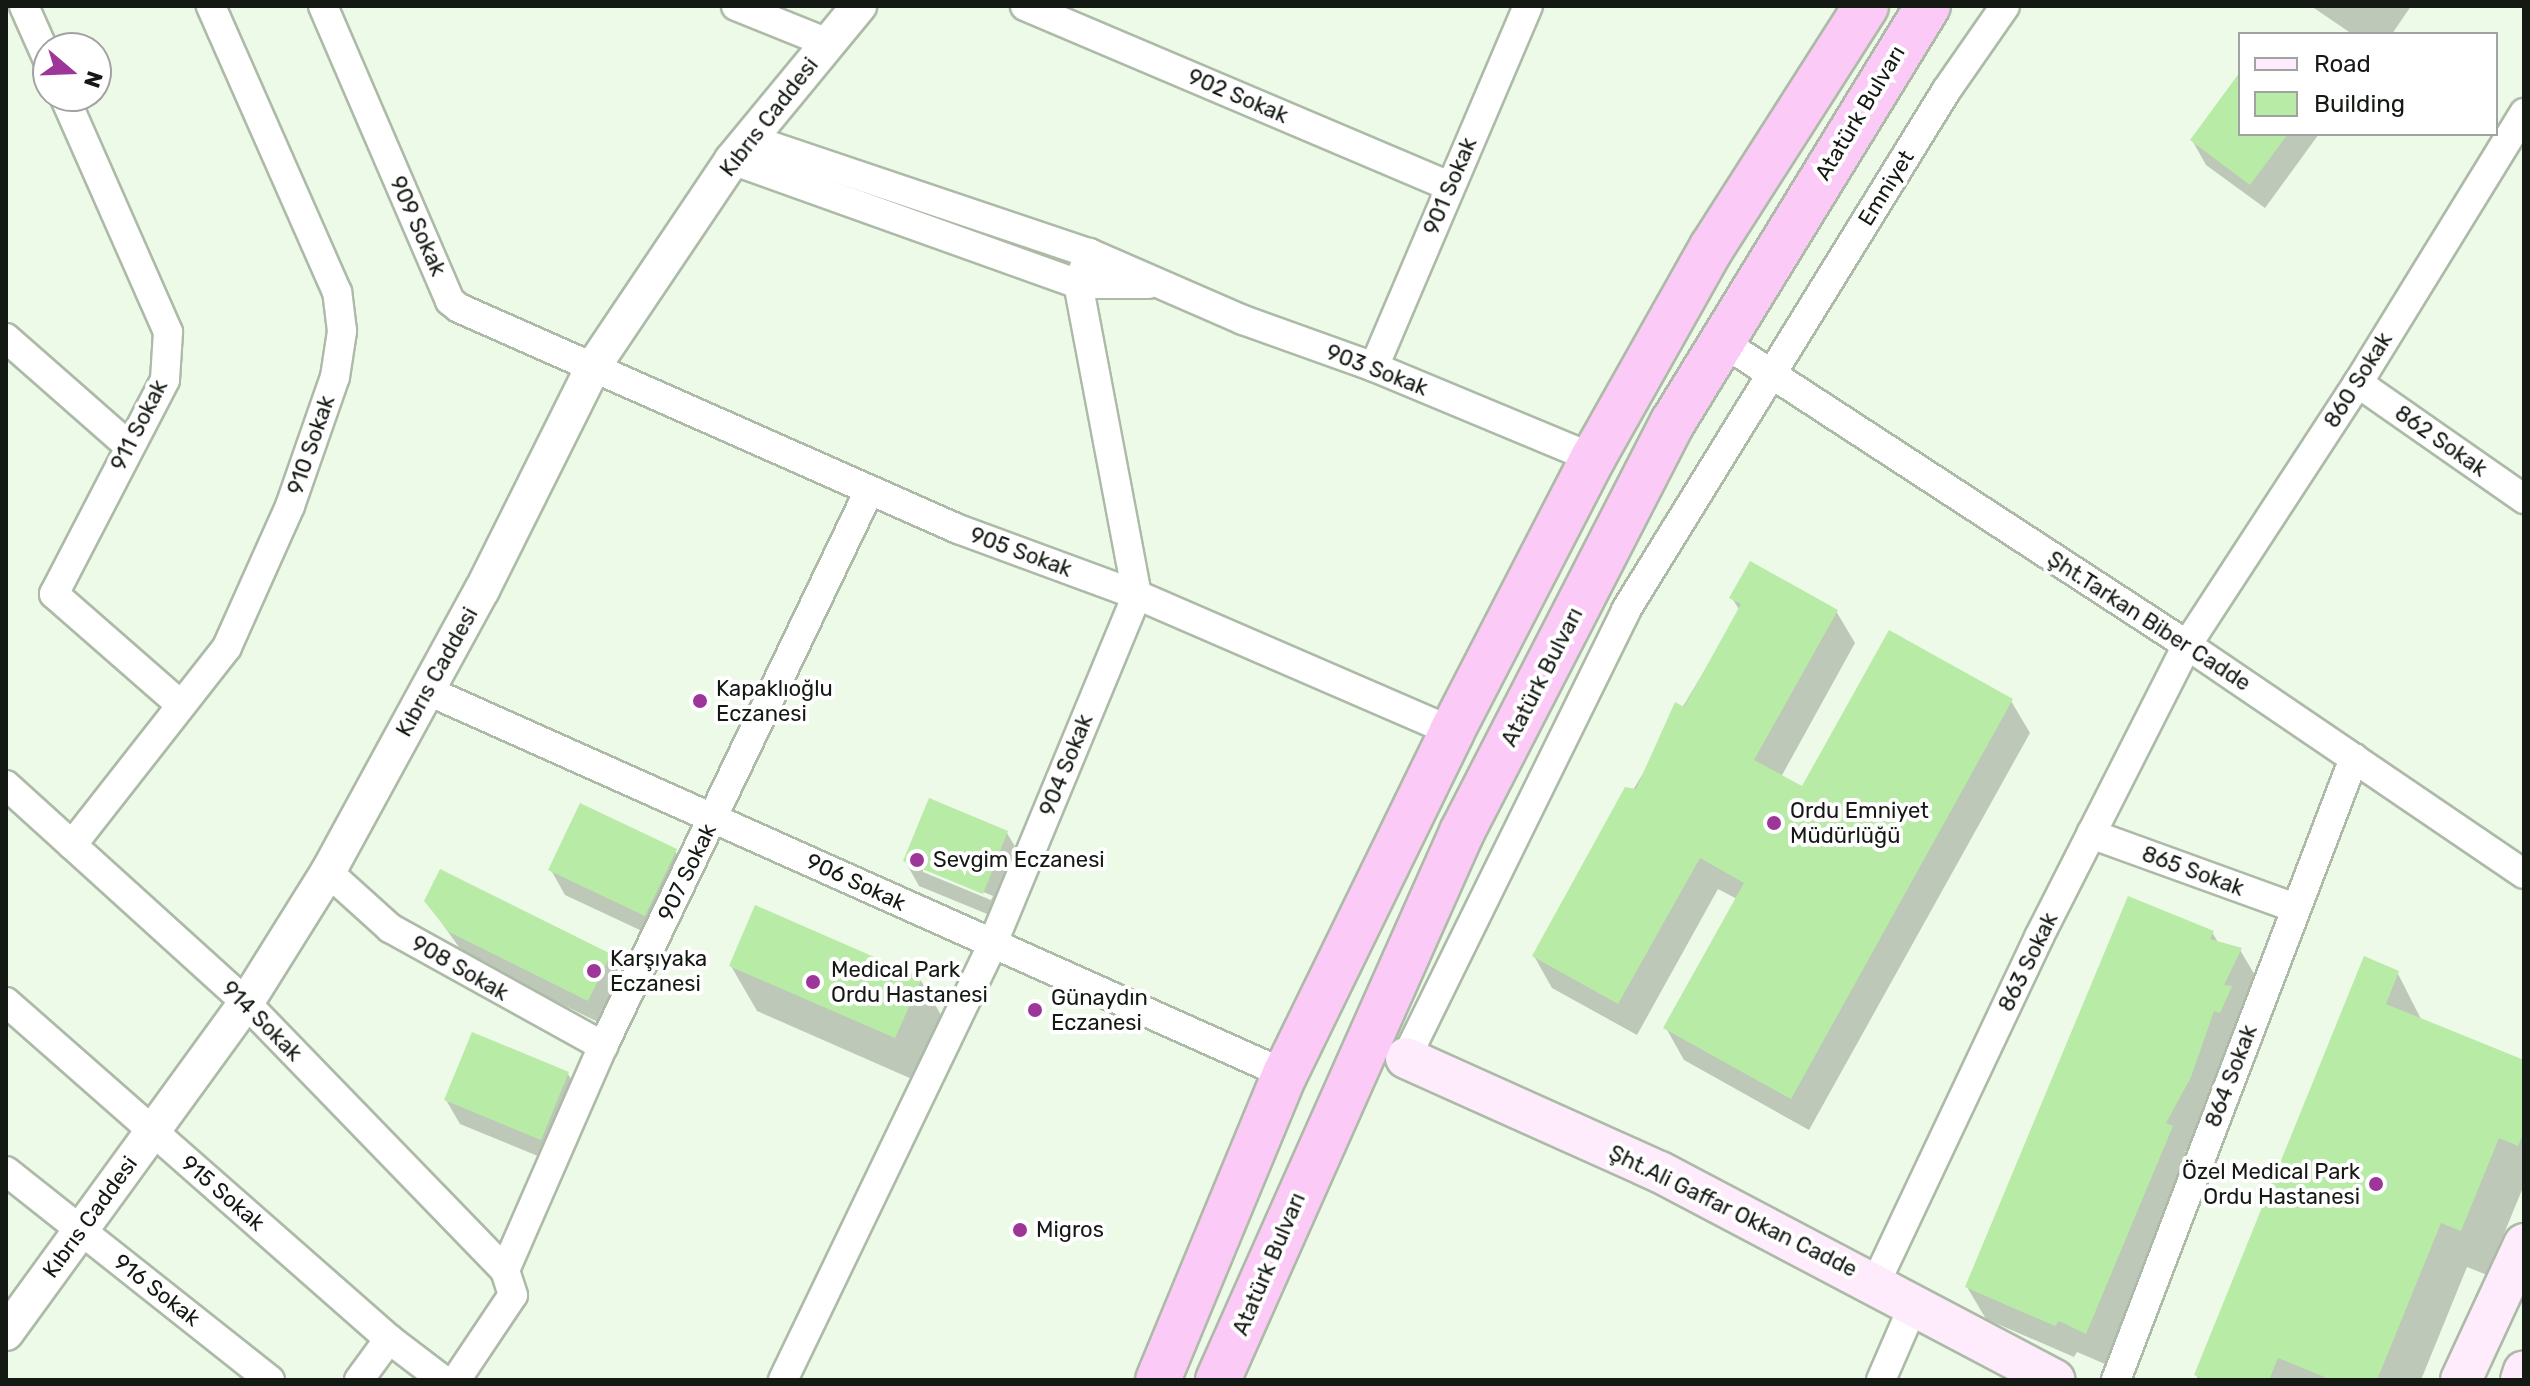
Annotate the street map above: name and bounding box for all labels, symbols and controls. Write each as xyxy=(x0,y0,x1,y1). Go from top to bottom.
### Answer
north arrow xyxy=(32,32,112,112)
legend xyxy=(2238,32,2498,136)
street label: Atatürk Bulvarı xyxy=(1809,41,1911,185)
text: Road xyxy=(2314,50,2371,78)
street label: Kıbrıs Caddesi xyxy=(714,52,824,182)
street label: 902 Sokak xyxy=(1184,63,1292,129)
text: N xyxy=(78,67,109,91)
text: Building xyxy=(2314,90,2405,118)
street label: 901 Sokak xyxy=(1418,134,1482,238)
street label: Emniyet xyxy=(1853,145,1919,231)
street label: 909 Sokak xyxy=(384,172,452,280)
street label: 860 Sokak xyxy=(2318,327,2398,433)
street label: 903 Sokak xyxy=(1323,339,1431,401)
street label: 911 Sokak xyxy=(105,375,173,475)
street label: 910 Sokak xyxy=(282,392,340,498)
street label: 862 Sokak xyxy=(2390,400,2492,482)
street label: 905 Sokak xyxy=(966,521,1076,583)
street label: Şht.Tarkan Biber Cadde xyxy=(2042,545,2256,697)
street label: Kıbrıs Caddesi xyxy=(391,603,483,741)
street label: Atatürk Bulvarı xyxy=(1496,603,1588,751)
place label: Kapaklıoğlu Eczanesi xyxy=(716,675,833,726)
marker: Kapaklıoğlu Eczanesi xyxy=(691,692,709,710)
street label: 904 Sokak xyxy=(1034,710,1098,820)
place label: Ordu Emniyet Müdürlüğü xyxy=(1790,797,1929,848)
marker: Ordu Emniyet Müdürlüğü xyxy=(1765,814,1783,832)
street label: 907 Sokak xyxy=(652,819,722,925)
street label: 865 Sokak xyxy=(2138,840,2248,902)
place label: Sevgim Eczanesi xyxy=(933,847,1105,873)
street label: 906 Sokak xyxy=(802,848,910,916)
marker: Sevgim Eczanesi xyxy=(908,851,926,869)
street label: 863 Sokak xyxy=(1993,908,2063,1016)
street label: 908 Sokak xyxy=(407,930,513,1006)
place label: Karşıyaka Eczanesi xyxy=(610,945,707,996)
place label: Medical Park Ordu Hastanesi xyxy=(831,956,988,1008)
marker: Karşıyaka Eczanesi xyxy=(585,962,603,980)
marker: Medical Park Ordu Hastanesi xyxy=(802,971,824,993)
street label: 914 Sokak xyxy=(216,975,308,1067)
place label: Günaydın Eczanesi xyxy=(1051,984,1148,1036)
marker: Günaydın Eczanesi xyxy=(1026,1001,1044,1019)
street label: 864 Sokak xyxy=(2199,1021,2263,1131)
street label: Şht.Ali Gaffar Okkan Cadde xyxy=(1604,1139,1862,1283)
street label: 915 Sokak xyxy=(176,1150,270,1236)
street label: Kıbrıs Caddesi xyxy=(37,1151,143,1283)
place label: Özel Medical Park Ordu Hastanesi xyxy=(2182,1158,2360,1210)
marker: Özel Medical Park Ordu Hastanesi xyxy=(2367,1175,2385,1193)
street label: Atatürk Bulvarı xyxy=(1227,1189,1311,1339)
place label: Migros xyxy=(1036,1217,1104,1243)
marker: Migros xyxy=(1011,1221,1029,1239)
street label: 916 Sokak xyxy=(109,1248,205,1332)

